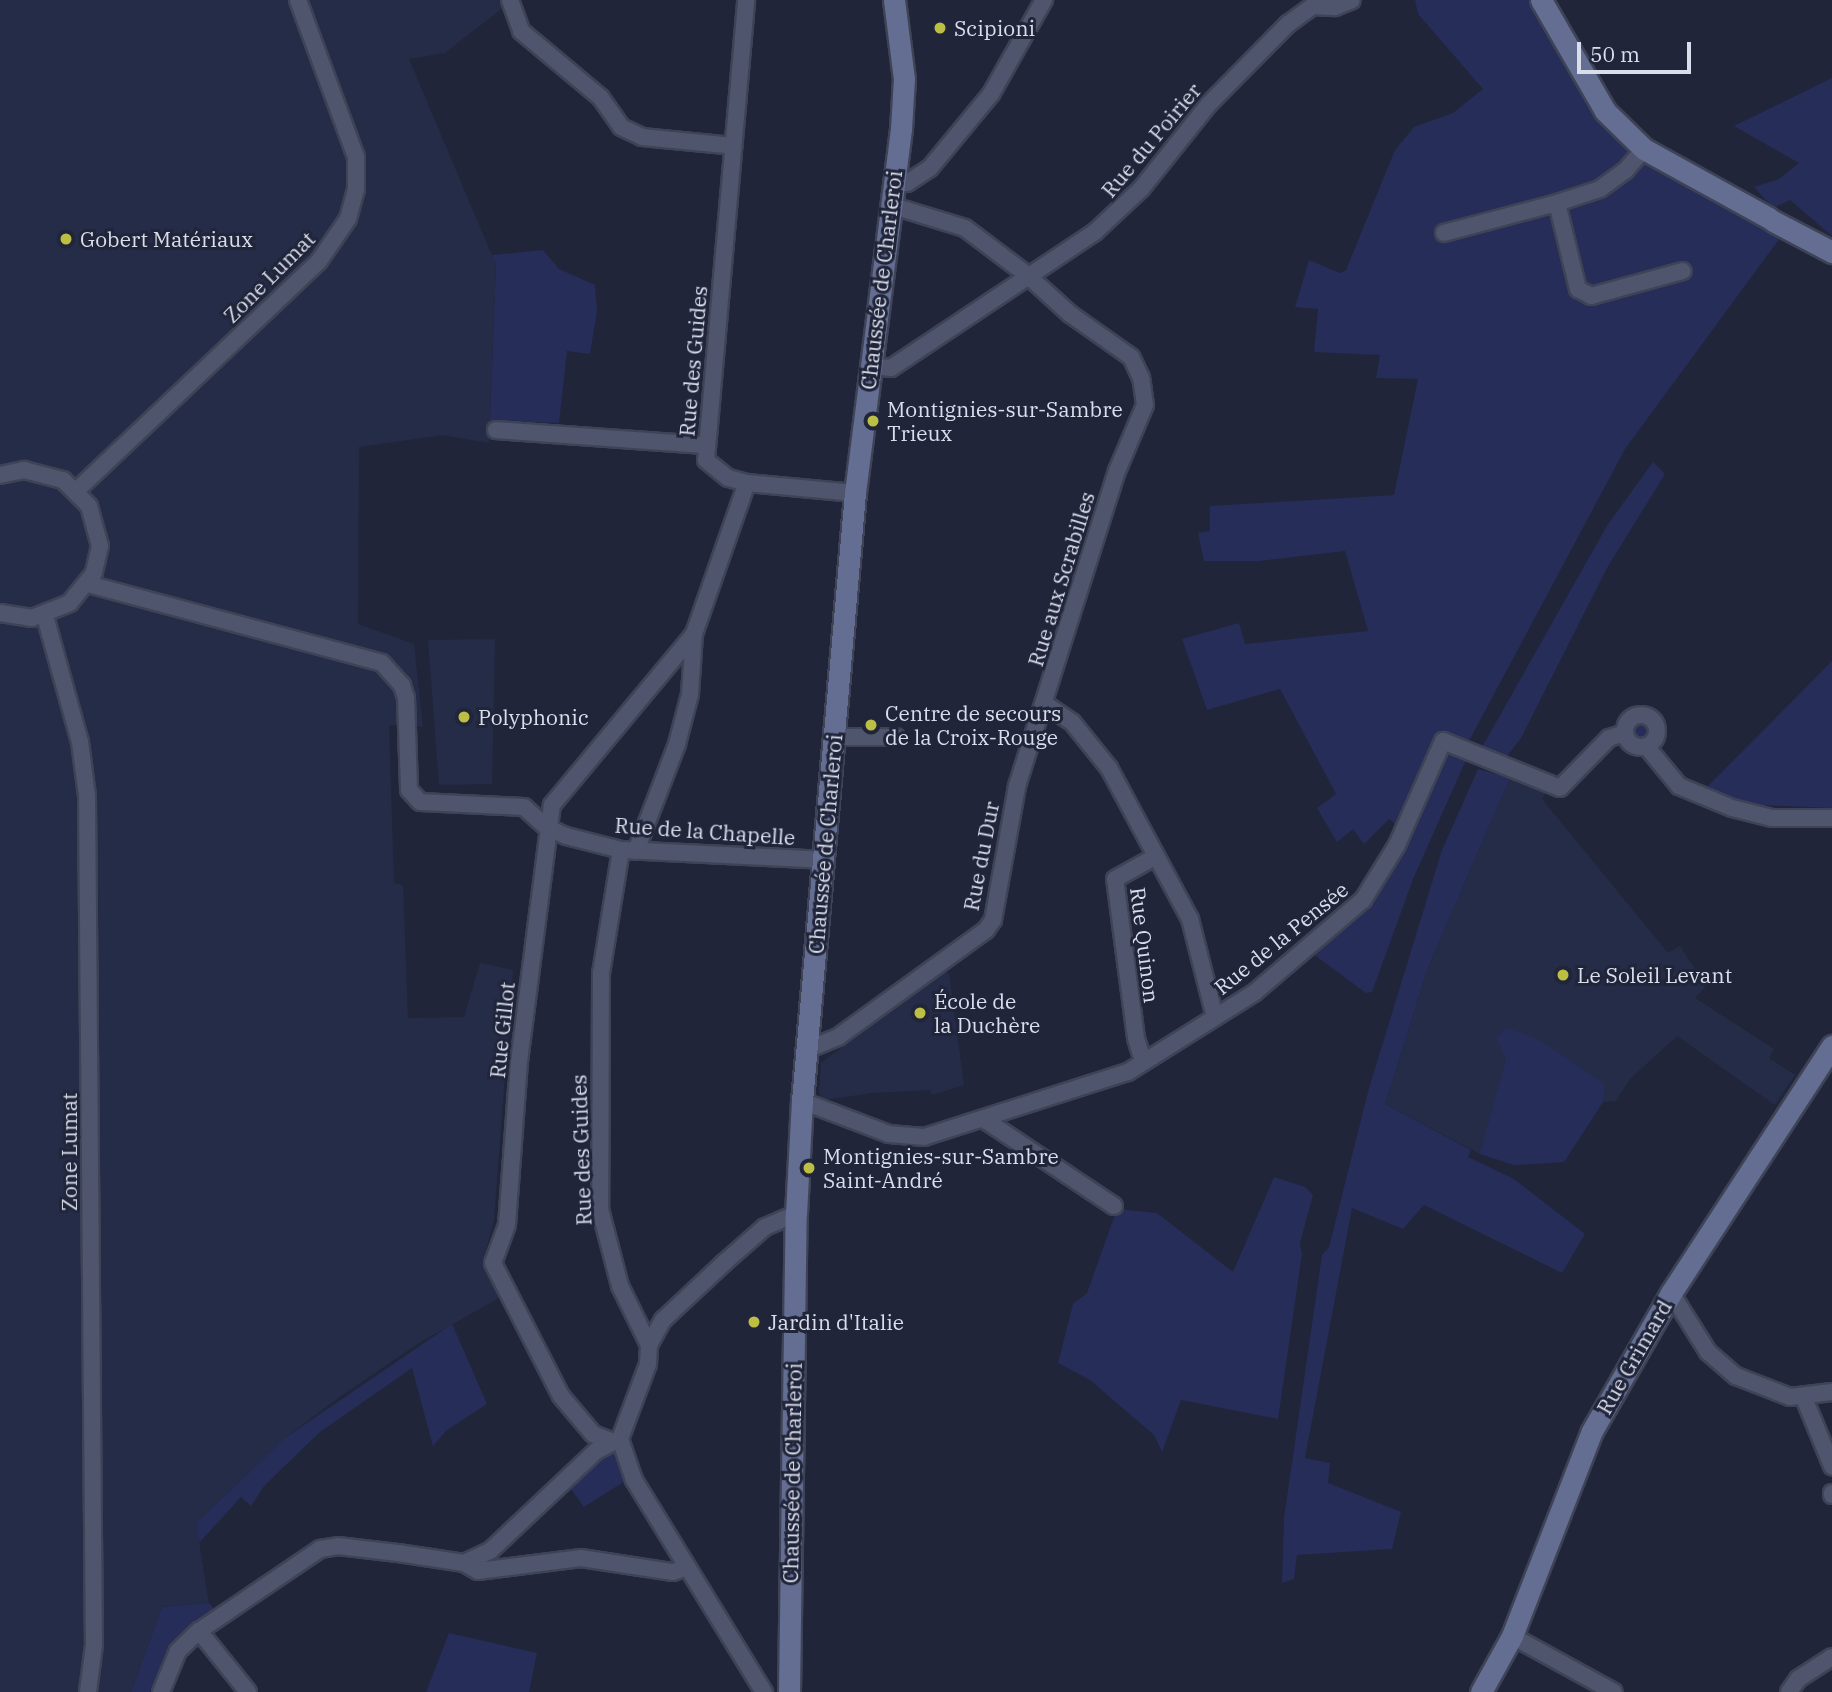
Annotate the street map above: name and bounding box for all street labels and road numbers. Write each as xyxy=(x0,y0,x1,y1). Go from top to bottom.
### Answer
street label: Rue du Poirier xyxy=(1096,78,1206,202)
street label: Chaussée de Charleroi xyxy=(855,169,907,391)
street label: Zone Lumat xyxy=(218,226,320,328)
street label: Rue des Guides xyxy=(674,285,712,437)
street label: Rue aux Scrabilles xyxy=(1022,489,1100,669)
street label: Chaussée de Charleroi xyxy=(803,733,847,955)
street label: Rue du Dur xyxy=(958,799,1004,913)
street label: Rue de la Chapelle xyxy=(614,812,796,850)
street label: Rue de la Pensée xyxy=(1209,876,1353,1000)
street label: Rue Quinon xyxy=(1125,886,1165,1004)
street label: Rue Gillot xyxy=(484,981,520,1079)
street label: Rue des Guides xyxy=(566,1074,596,1226)
street label: Zone Lumat xyxy=(56,1093,82,1211)
street label: Rue Grimard xyxy=(1591,1295,1677,1419)
street label: Chaussée de Charleroi xyxy=(777,1363,807,1583)

